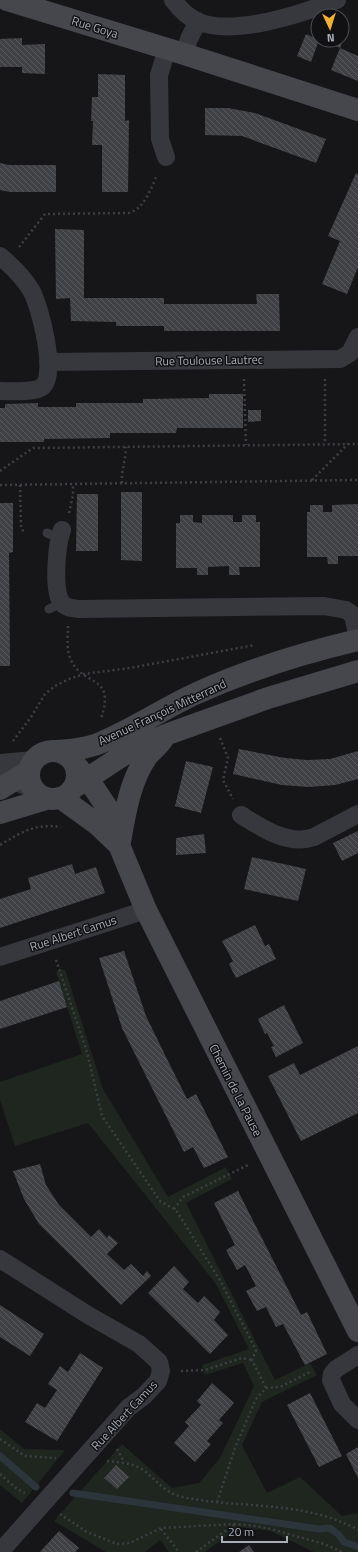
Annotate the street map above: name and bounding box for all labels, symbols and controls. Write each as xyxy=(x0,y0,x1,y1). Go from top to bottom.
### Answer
north arrow xyxy=(310,8,350,48)
street label: Rue Goya xyxy=(69,11,121,43)
text: N xyxy=(326,30,335,46)
street label: Rue Toulouse Lautrec xyxy=(155,350,263,370)
street label: Avenue François Mitterrand xyxy=(95,674,229,750)
street label: Rue Albert Camus xyxy=(27,910,119,956)
street label: Chemin de La Pause xyxy=(205,1041,267,1139)
street label: Rue Albert Camus xyxy=(86,1375,162,1454)
scale bar xyxy=(222,1518,287,1544)
text: 20 m xyxy=(228,1522,254,1541)

